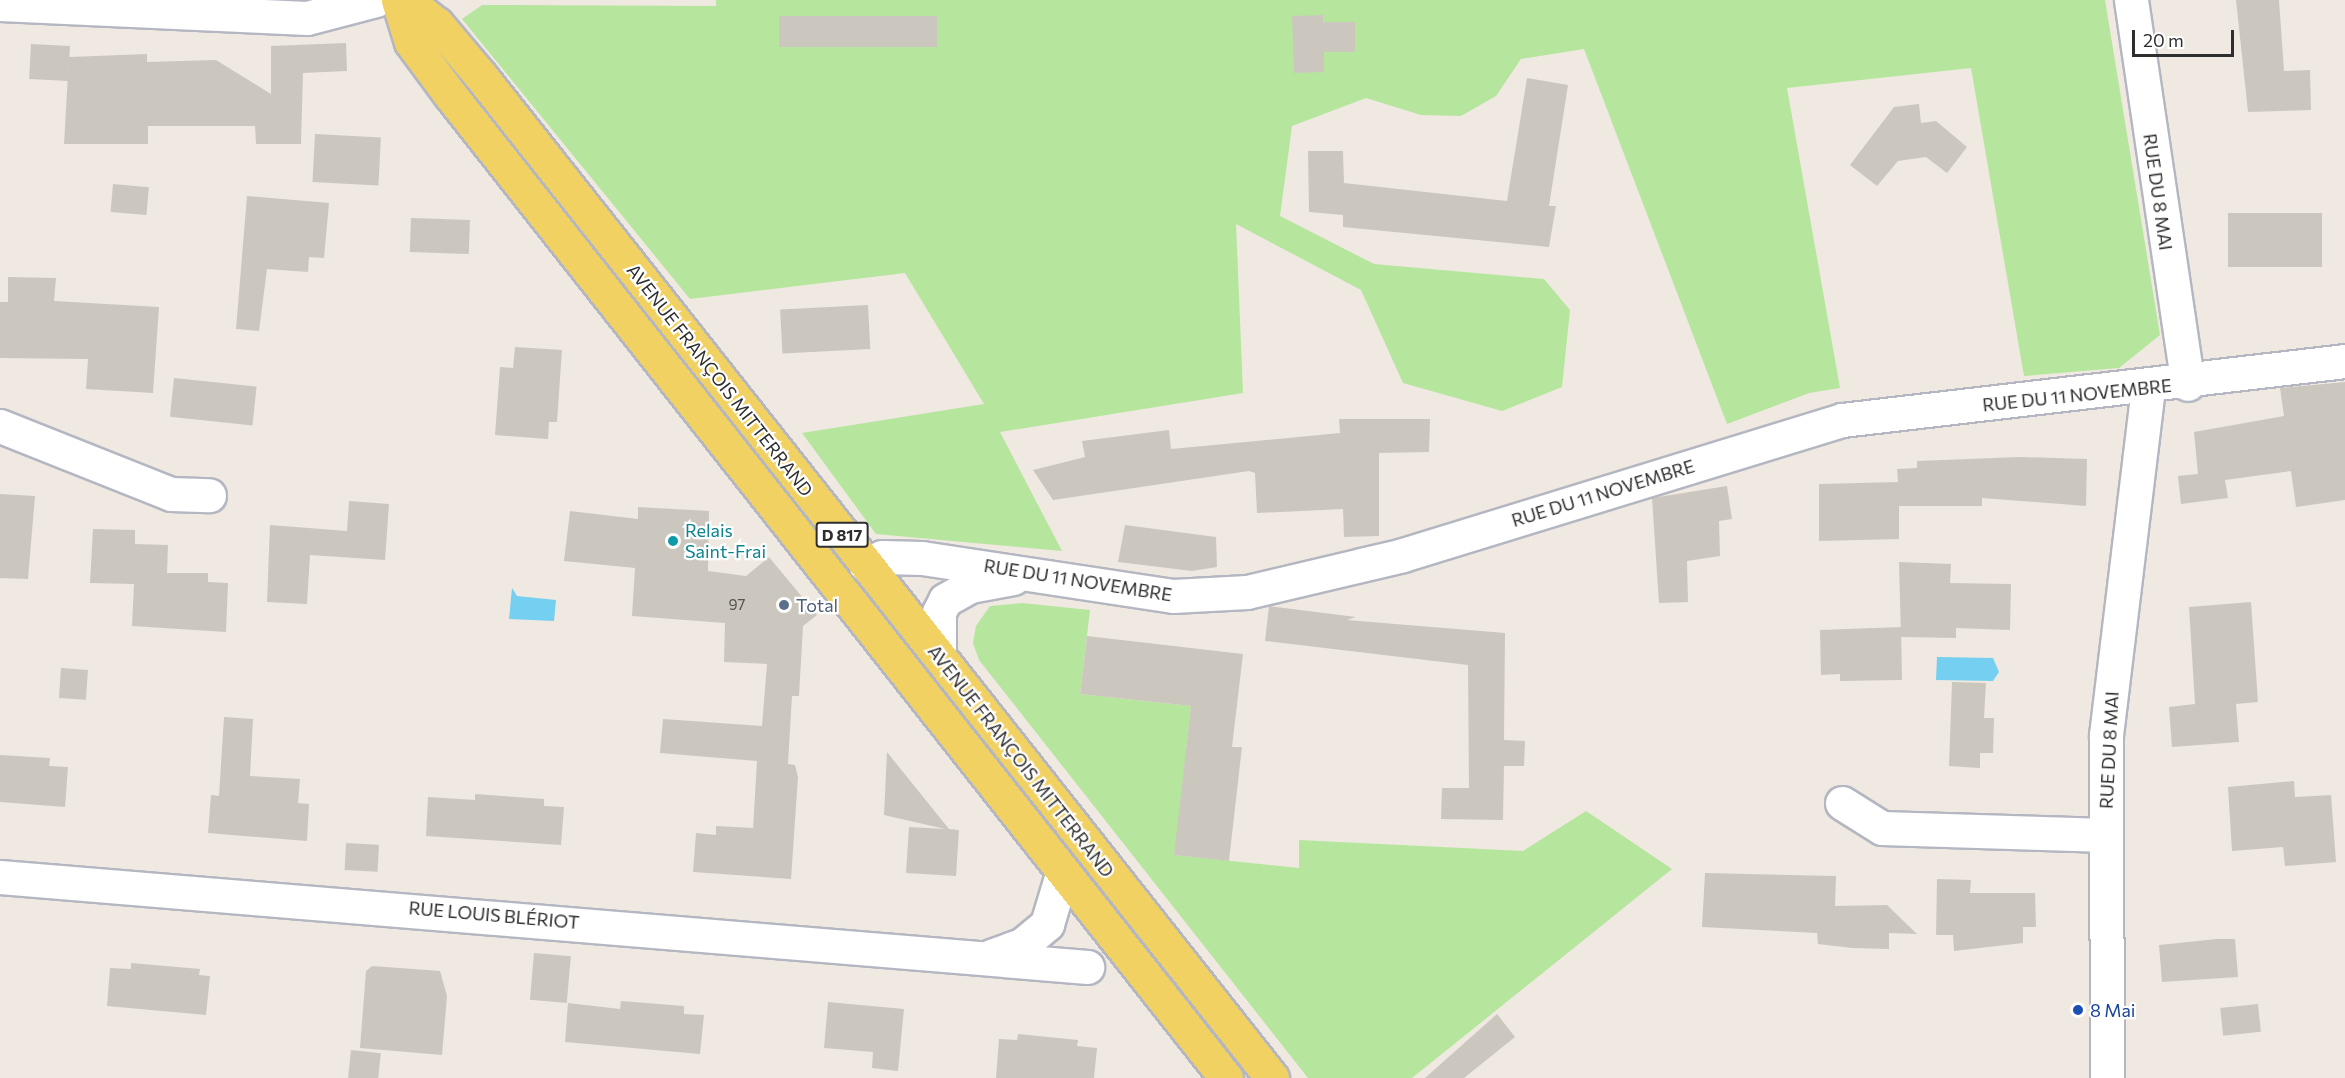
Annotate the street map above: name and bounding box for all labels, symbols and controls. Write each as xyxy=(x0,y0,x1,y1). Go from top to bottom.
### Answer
scale bar xyxy=(2135,18,2237,56)
text: 20 m xyxy=(2143,29,2184,51)
street label: RUE DU 8 MAI xyxy=(2139,132,2177,252)
street label: AVENUE FRANÇOIS MITTERRAND xyxy=(623,260,817,500)
street label: RUE DU 11 NOVEMBRE xyxy=(1981,374,2173,416)
street label: RUE DU 11 NOVEMBRE xyxy=(1509,455,1697,531)
place label: Relais Saint-Frai xyxy=(685,520,766,562)
road number: D 817 xyxy=(815,522,869,548)
marker: Relais Saint-Frai xyxy=(666,534,680,548)
street label: RUE DU 11 NOVEMBRE xyxy=(982,554,1174,606)
place label: Total xyxy=(796,594,838,616)
house number: 97 xyxy=(729,596,745,614)
marker: Total xyxy=(777,598,791,612)
street label: AVENUE FRANÇOIS MITTERRAND xyxy=(924,641,1118,881)
street label: RUE DU 8 MAI xyxy=(2095,691,2123,809)
street label: RUE LOUIS BLÉRIOT xyxy=(408,897,580,933)
place label: 8 Mai xyxy=(2090,999,2135,1021)
marker: 8 Mai xyxy=(2071,1003,2085,1017)

